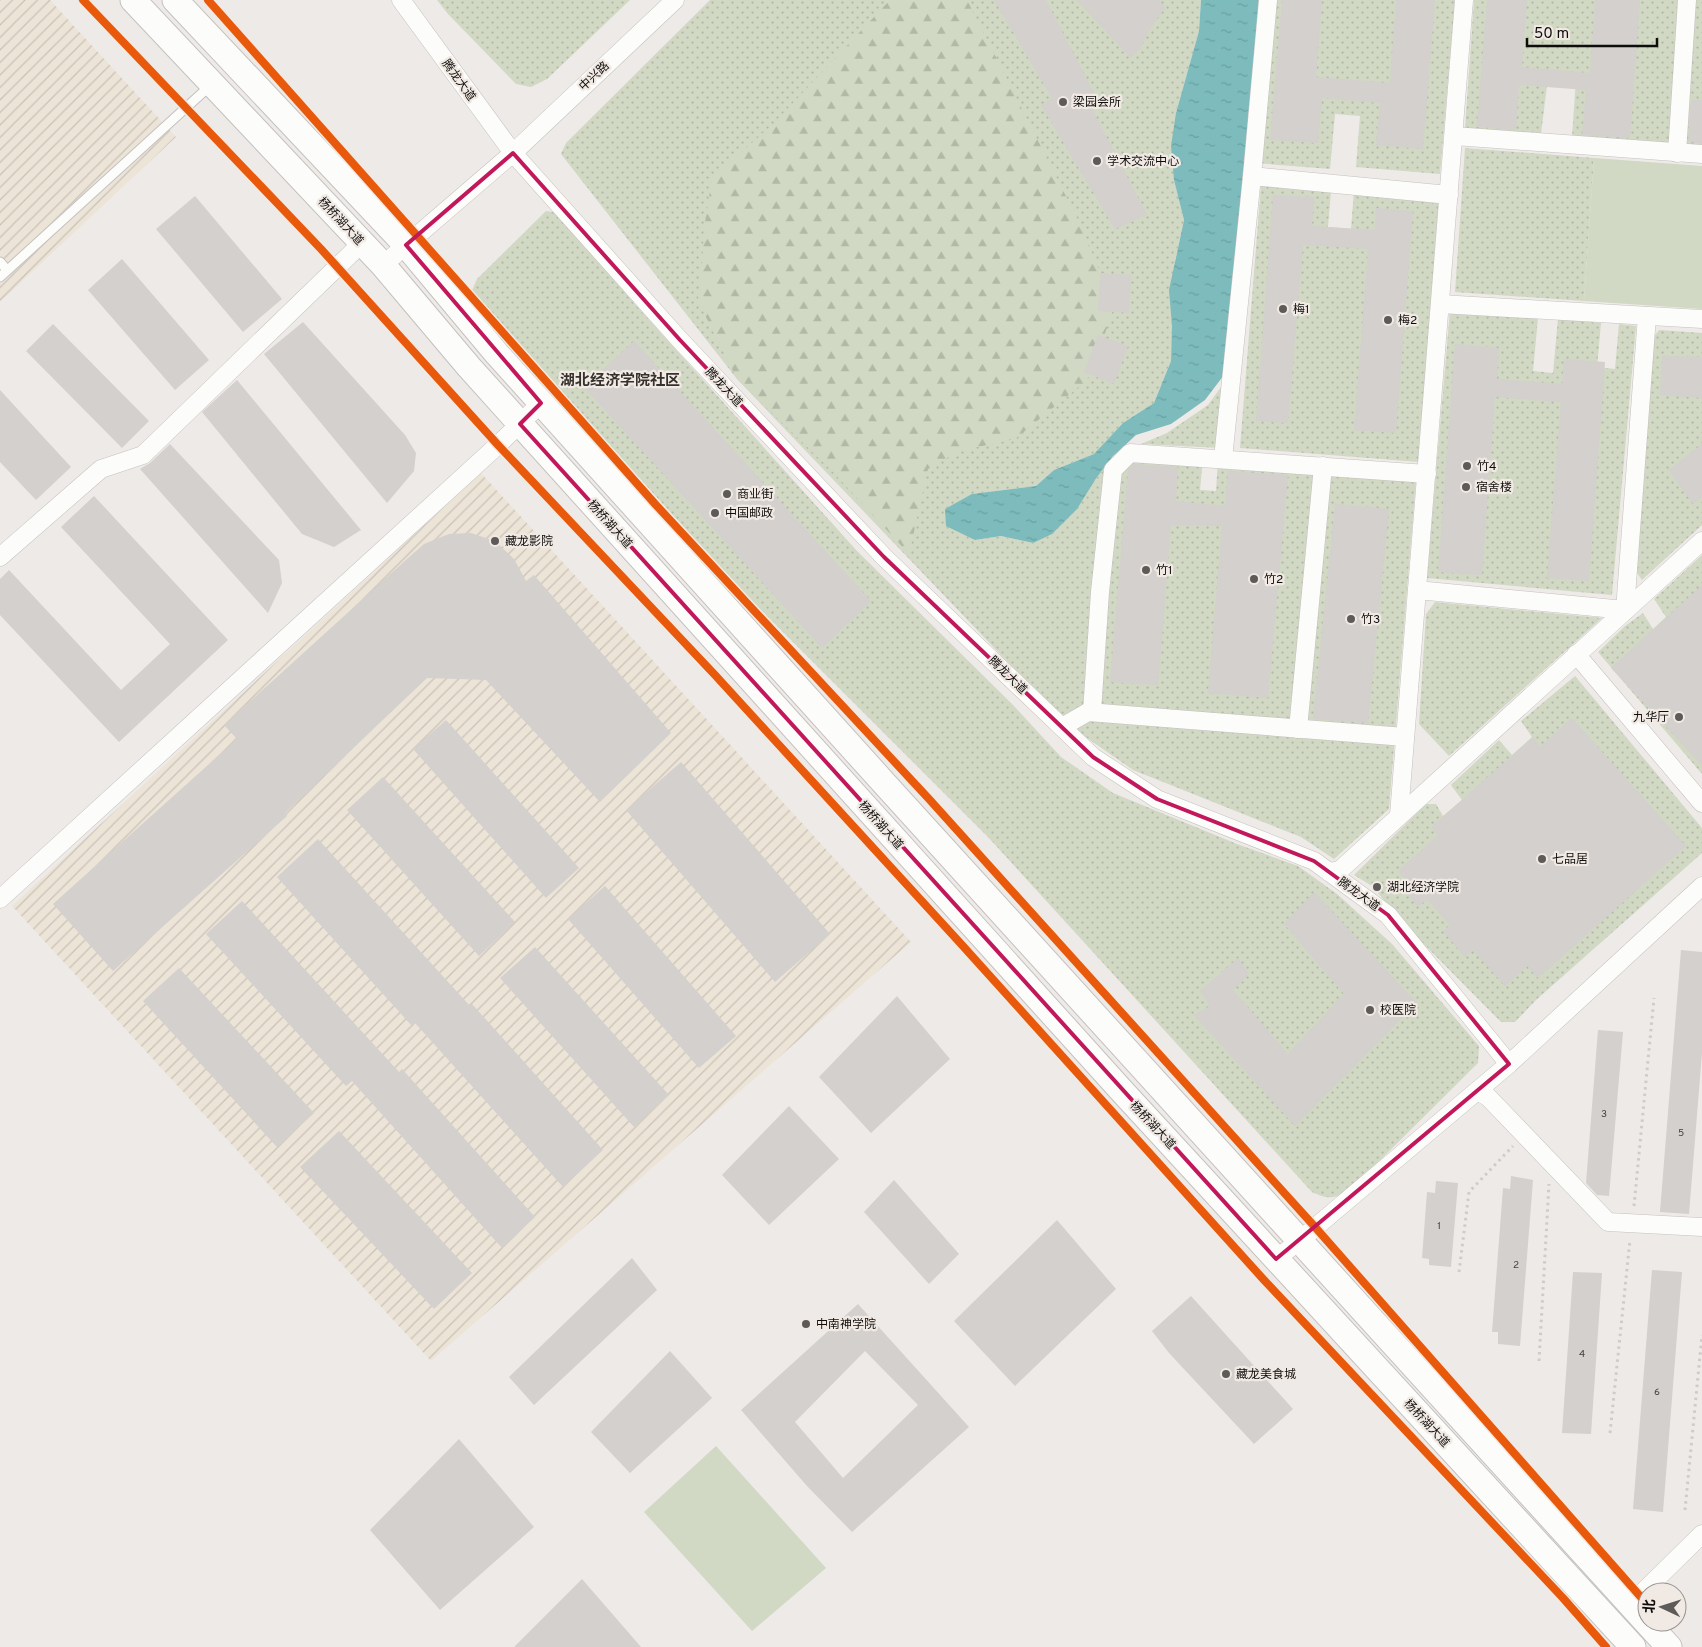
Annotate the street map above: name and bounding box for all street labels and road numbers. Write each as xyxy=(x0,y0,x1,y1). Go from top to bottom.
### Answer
street label: 腾龙大道 xyxy=(438,56,479,105)
street label: 中兴路 xyxy=(576,59,613,95)
street label: 杨桥湖大道 xyxy=(314,194,367,249)
street label: 腾龙大道 xyxy=(701,365,745,411)
street label: 杨桥湖大道 xyxy=(583,497,635,552)
street label: 腾龙大道 xyxy=(984,653,1030,698)
street label: 杨桥湖大道 xyxy=(854,798,906,853)
street label: 腾龙大道 xyxy=(1334,874,1383,915)
street label: 杨桥湖大道 xyxy=(1126,1098,1179,1153)
street label: 杨桥湖大道 xyxy=(1400,1396,1453,1451)

